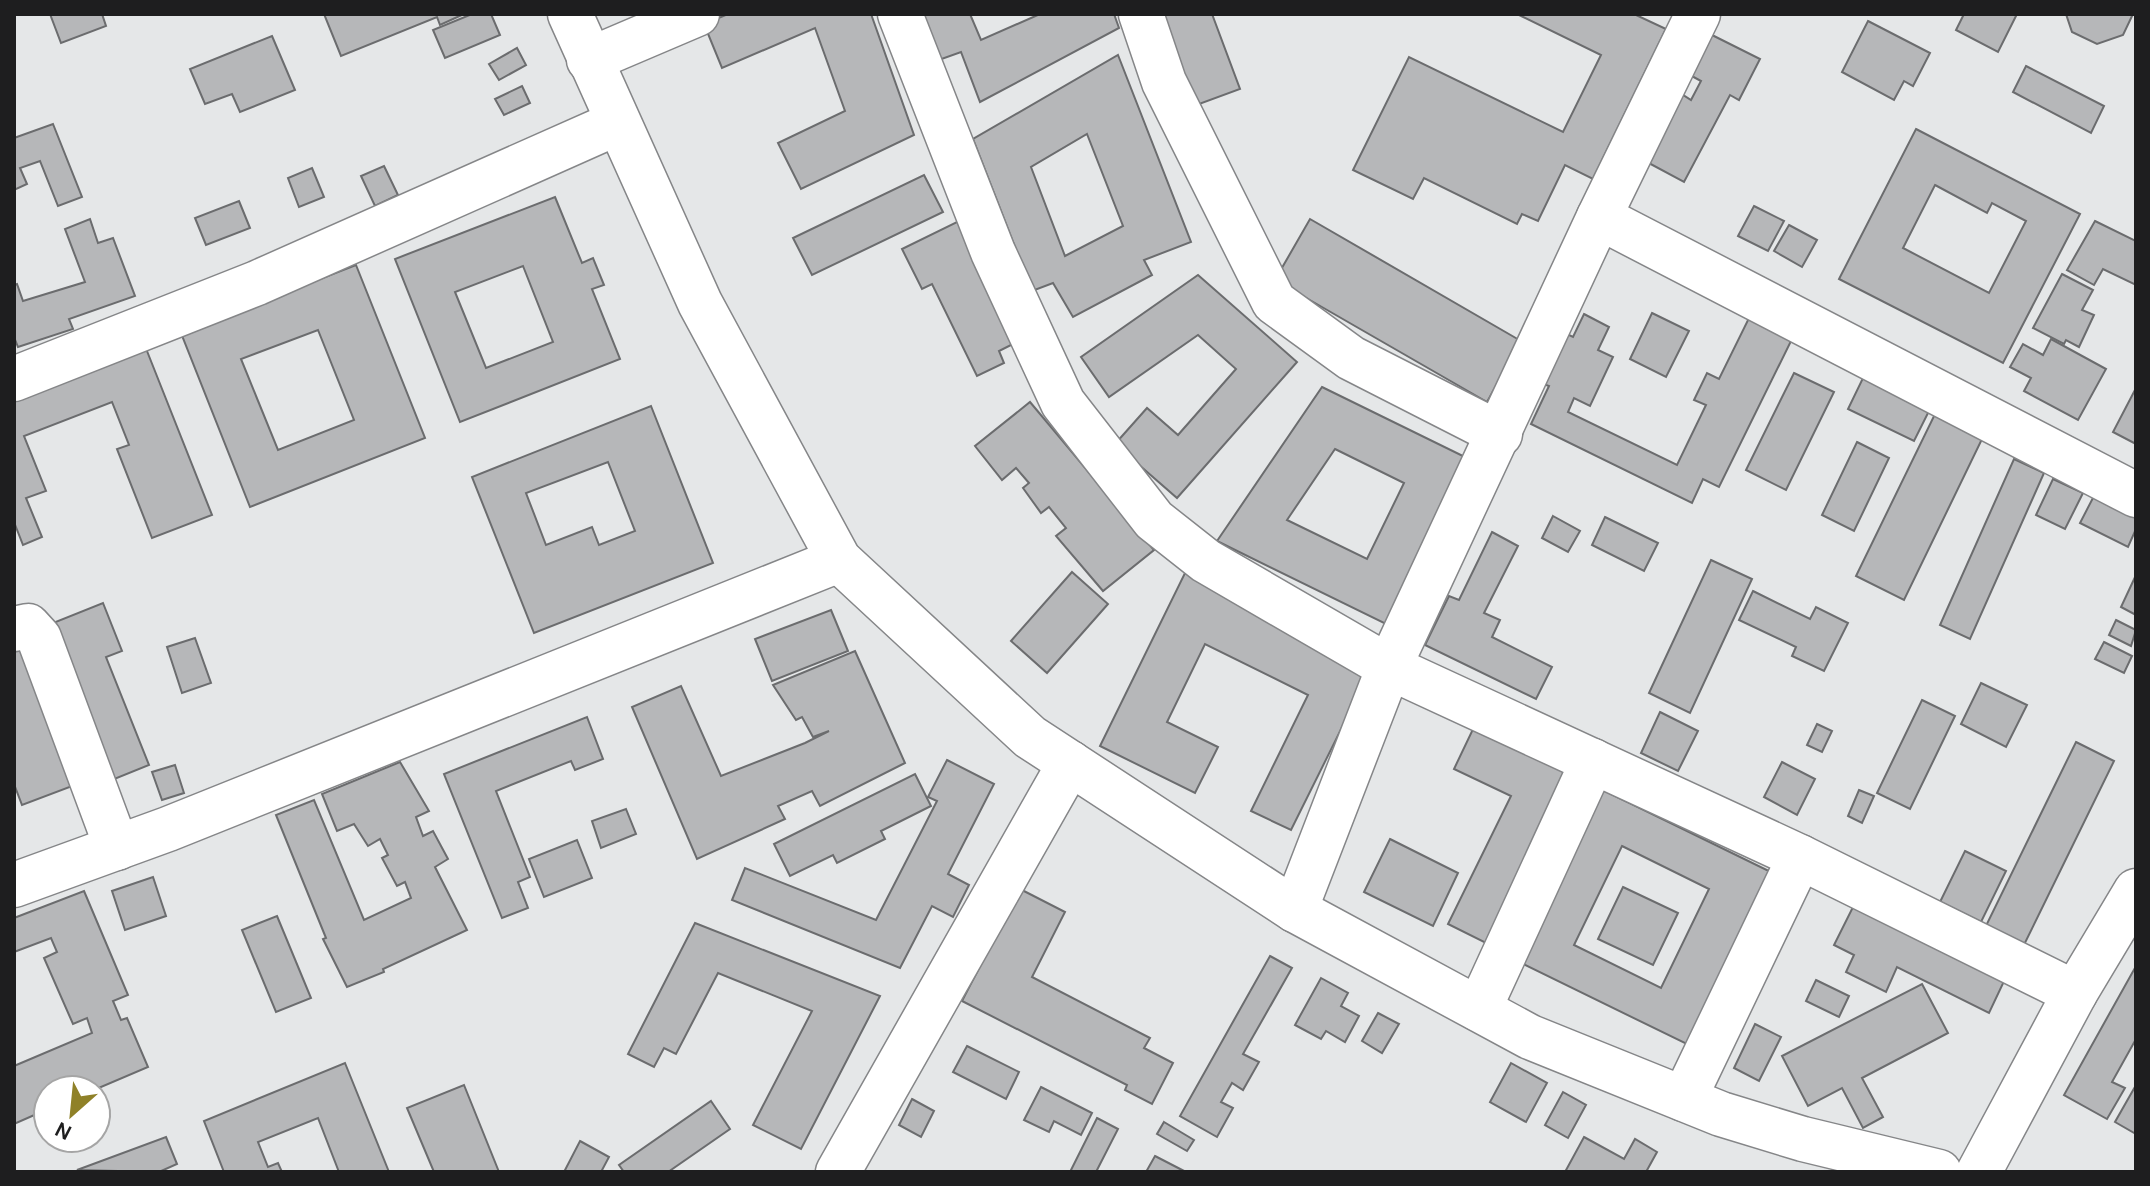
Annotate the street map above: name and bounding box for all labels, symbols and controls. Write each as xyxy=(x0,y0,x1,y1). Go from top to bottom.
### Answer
north arrow xyxy=(32,1074,112,1154)
text: N xyxy=(50,1116,76,1146)

